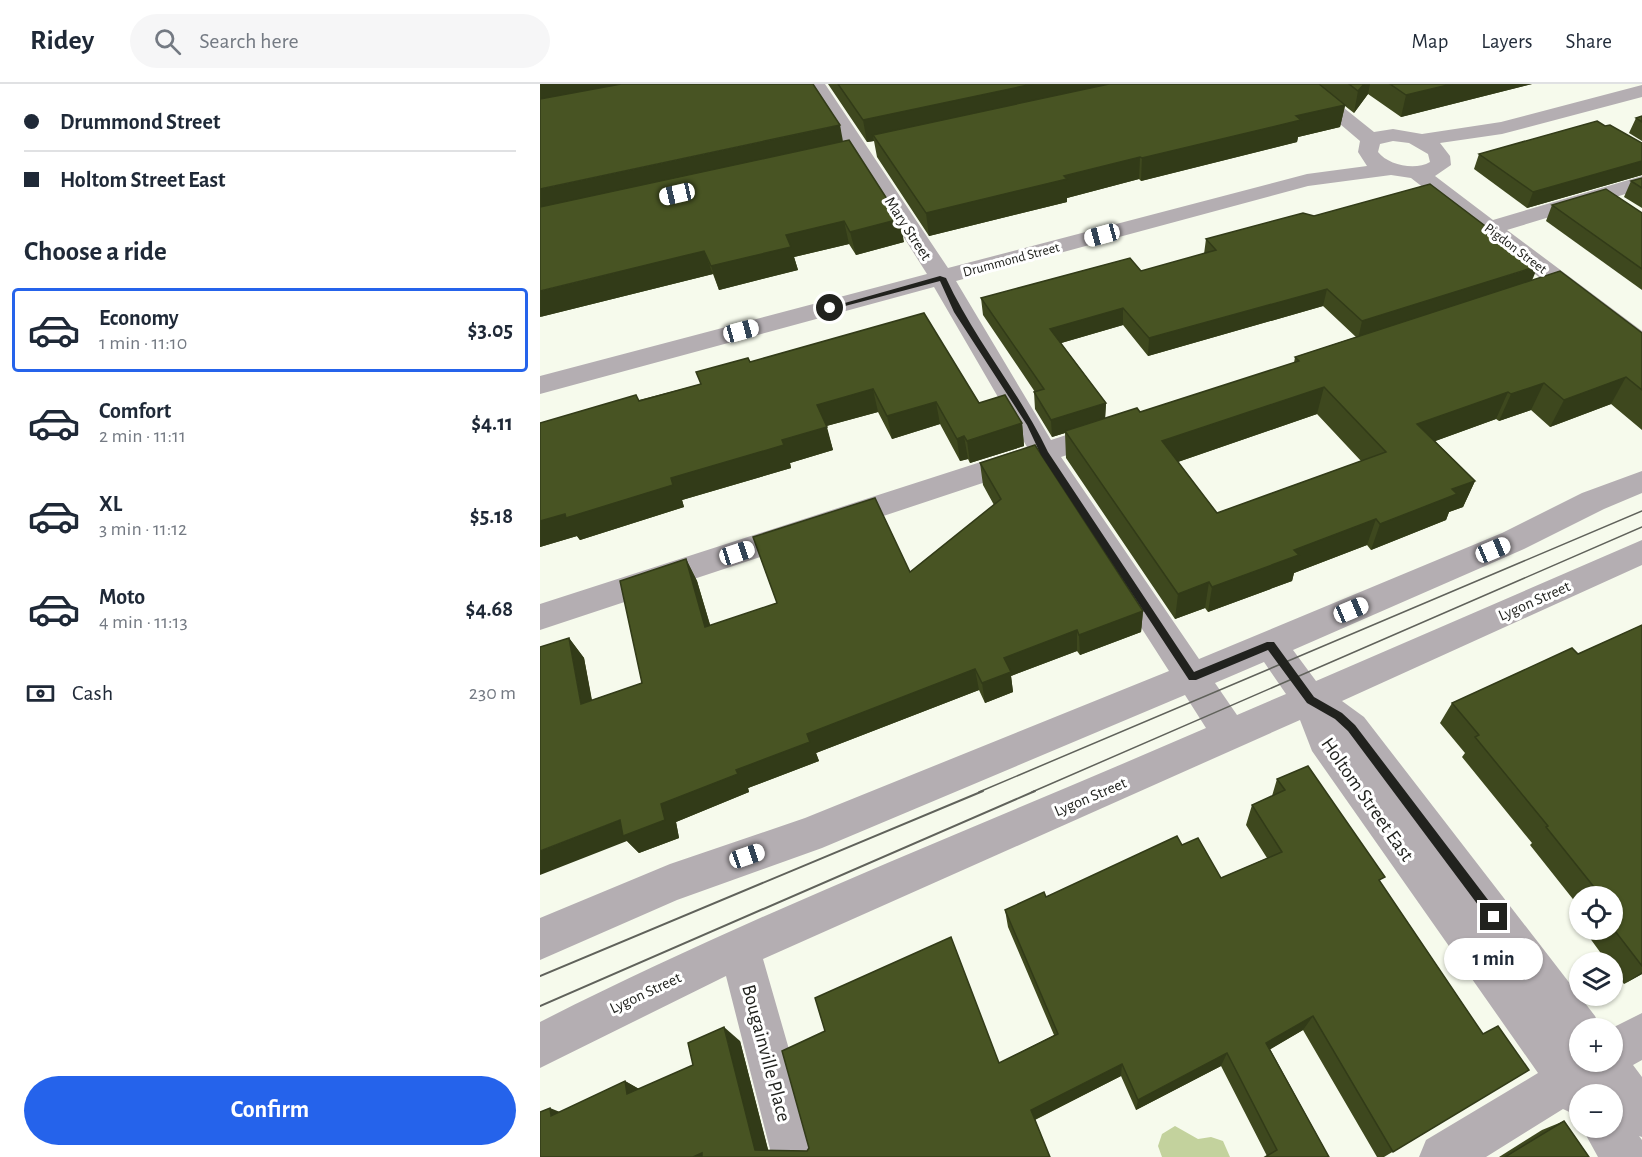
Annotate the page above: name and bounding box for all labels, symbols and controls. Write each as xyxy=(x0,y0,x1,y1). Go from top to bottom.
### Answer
search box xyxy=(130,14,550,68)
icon: search xyxy=(151,25,184,58)
text: Ridey xyxy=(30,27,94,55)
text: Search here xyxy=(199,30,299,52)
text: Map xyxy=(1412,31,1448,52)
text: Layers xyxy=(1481,31,1532,52)
text: Share xyxy=(1565,31,1612,52)
text: Drummond Street xyxy=(60,111,220,133)
text: Holtom Street East xyxy=(60,169,226,191)
car xyxy=(657,181,697,207)
street label: Mary Street xyxy=(881,194,935,264)
street label: Pigdon Street xyxy=(1482,221,1550,277)
car xyxy=(1082,222,1122,248)
text: Choose a ride xyxy=(24,238,167,265)
street label: Drummond Street xyxy=(961,240,1062,280)
route start xyxy=(816,294,843,321)
icon: car xyxy=(27,303,81,357)
text: Economy xyxy=(99,307,179,329)
car xyxy=(721,318,761,344)
text: $3.05 xyxy=(468,319,513,341)
text: 1 min · 11:10 xyxy=(99,333,187,353)
icon: car xyxy=(27,396,81,450)
text: Comfort xyxy=(99,400,171,422)
text: $4.11 xyxy=(471,412,513,434)
text: 2 min · 11:11 xyxy=(99,426,186,446)
icon: car xyxy=(27,489,81,543)
text: XL xyxy=(99,493,122,515)
text: $5.18 xyxy=(470,505,513,527)
text: 3 min · 11:12 xyxy=(99,519,187,539)
car xyxy=(1473,535,1513,565)
car xyxy=(717,539,757,567)
street label: Lygon Street xyxy=(1496,578,1573,625)
icon: car xyxy=(27,582,81,636)
text: Moto xyxy=(99,586,145,608)
car xyxy=(1331,595,1371,625)
text: $4.68 xyxy=(466,598,513,620)
text: 4 min · 11:13 xyxy=(99,612,188,632)
icon: cash xyxy=(24,677,57,710)
text: Cash xyxy=(72,682,113,704)
text: 230 m xyxy=(469,683,516,703)
street label: Holtom Street East xyxy=(1317,734,1418,865)
street label: Lygon Street xyxy=(1052,775,1129,820)
car xyxy=(727,842,767,870)
map controls xyxy=(1569,886,1623,1138)
button: locate xyxy=(1569,886,1623,940)
route end xyxy=(1480,903,1507,930)
callout: 1 min xyxy=(1444,938,1544,980)
text: 1 min xyxy=(1472,949,1515,969)
button: layers xyxy=(1569,952,1623,1006)
street label: Lygon Street xyxy=(607,969,684,1017)
street label: Bougainville Place xyxy=(738,982,794,1124)
button: + xyxy=(1569,1018,1623,1072)
button: Confirm xyxy=(24,1076,516,1145)
button: − xyxy=(1569,1084,1623,1138)

